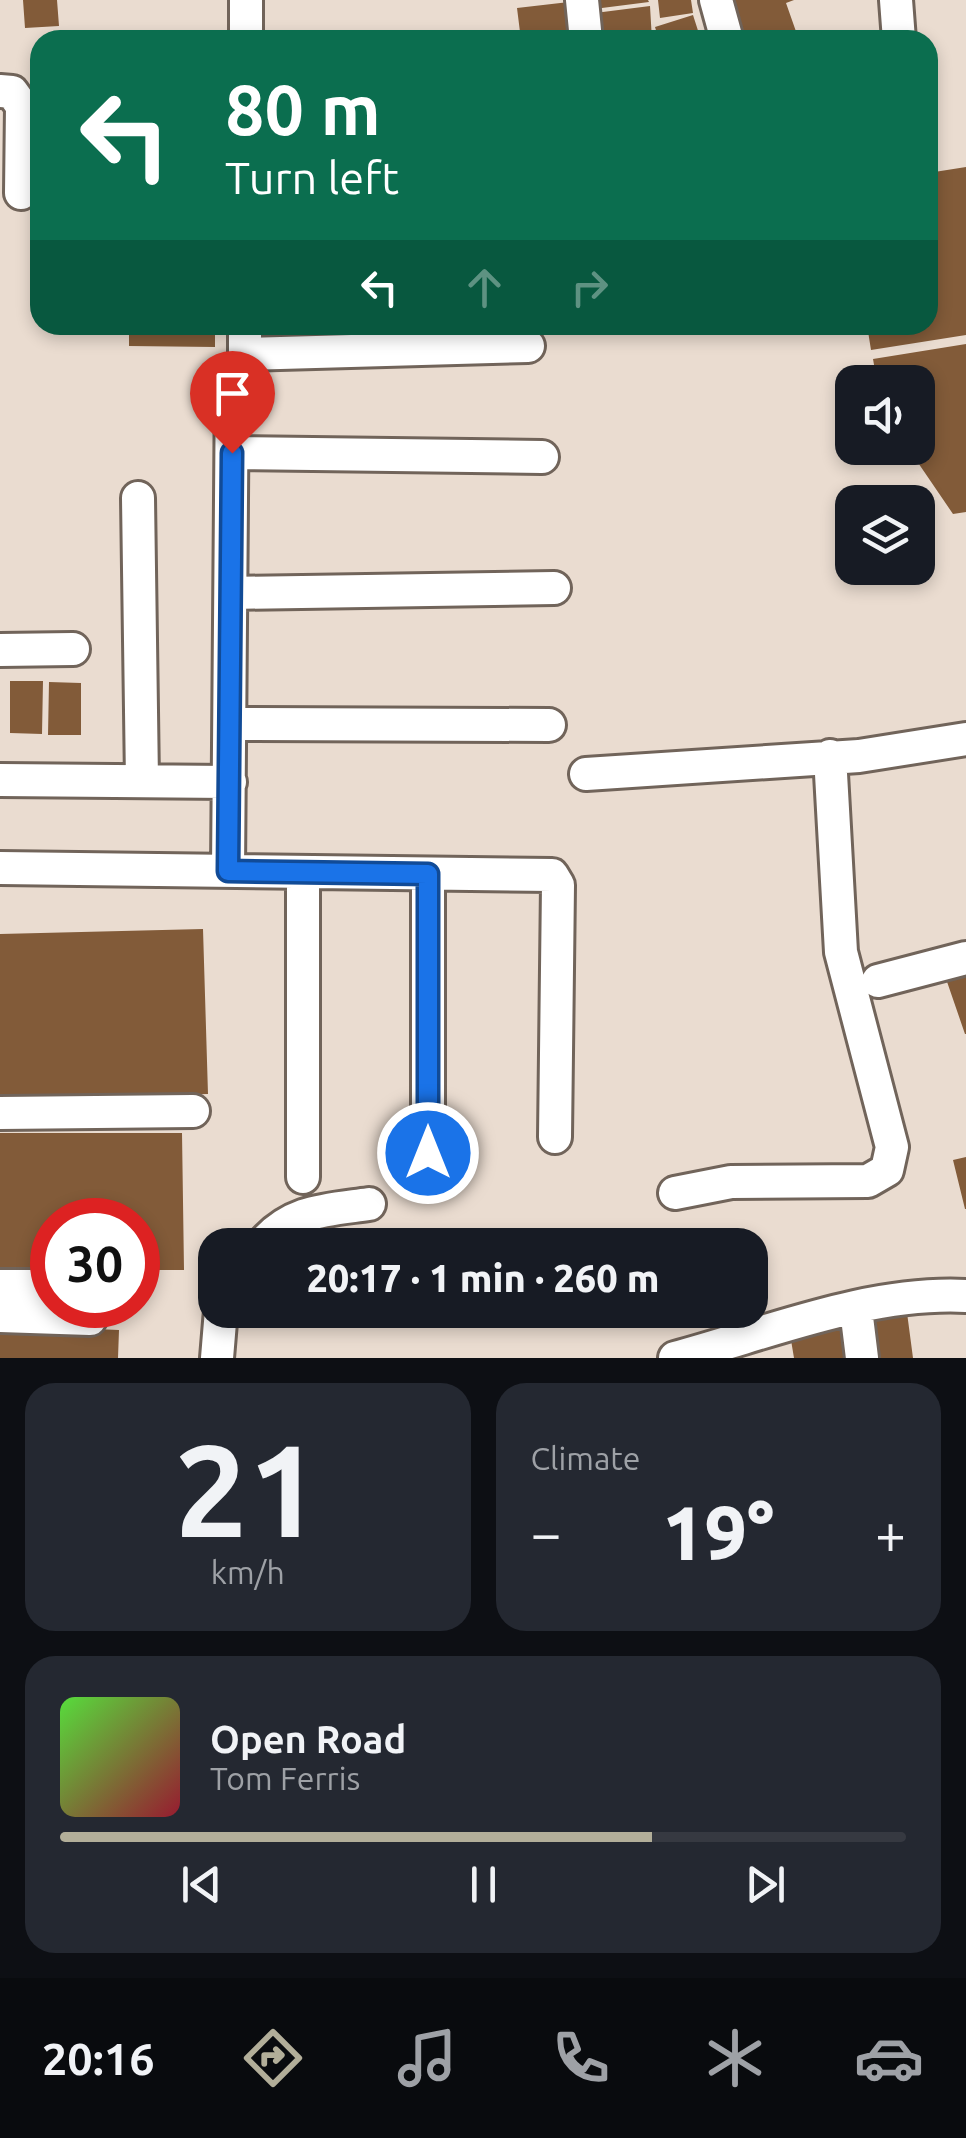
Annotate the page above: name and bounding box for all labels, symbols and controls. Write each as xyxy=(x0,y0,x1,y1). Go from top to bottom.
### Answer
icon: left xyxy=(60,70,190,200)
text: 80 m xyxy=(225,70,381,148)
text: Turn left xyxy=(225,152,399,203)
icon: left xyxy=(352,260,407,315)
icon: ahead xyxy=(457,260,512,315)
icon: right xyxy=(562,260,617,315)
pin xyxy=(190,351,275,454)
map controls xyxy=(835,365,935,585)
button: sound xyxy=(835,365,935,465)
icon: arrive xyxy=(205,366,260,421)
button: layers xyxy=(835,485,935,585)
position arrow xyxy=(376,1101,480,1205)
speed limit sign: 30 xyxy=(30,1198,160,1328)
text: 20:17 · 1 min · 260 m xyxy=(306,1257,660,1299)
text: 21 xyxy=(174,1416,321,1562)
text: Climate xyxy=(531,1440,641,1476)
text: 19° xyxy=(662,1490,774,1574)
text: − xyxy=(531,1502,562,1563)
text: + xyxy=(875,1502,906,1563)
text: km/h xyxy=(211,1554,285,1590)
text: Open Road xyxy=(210,1718,406,1760)
text: Tom Ferris xyxy=(210,1760,360,1796)
icon: previous xyxy=(174,1857,229,1912)
icon: pause xyxy=(456,1857,511,1912)
icon: next xyxy=(738,1857,793,1912)
icon: directions xyxy=(238,2023,308,2093)
icon: music xyxy=(392,2023,462,2093)
icon: phone xyxy=(546,2023,616,2093)
icon: climate xyxy=(700,2023,770,2093)
icon: car xyxy=(854,2023,924,2093)
text: 20:16 xyxy=(42,2033,155,2084)

